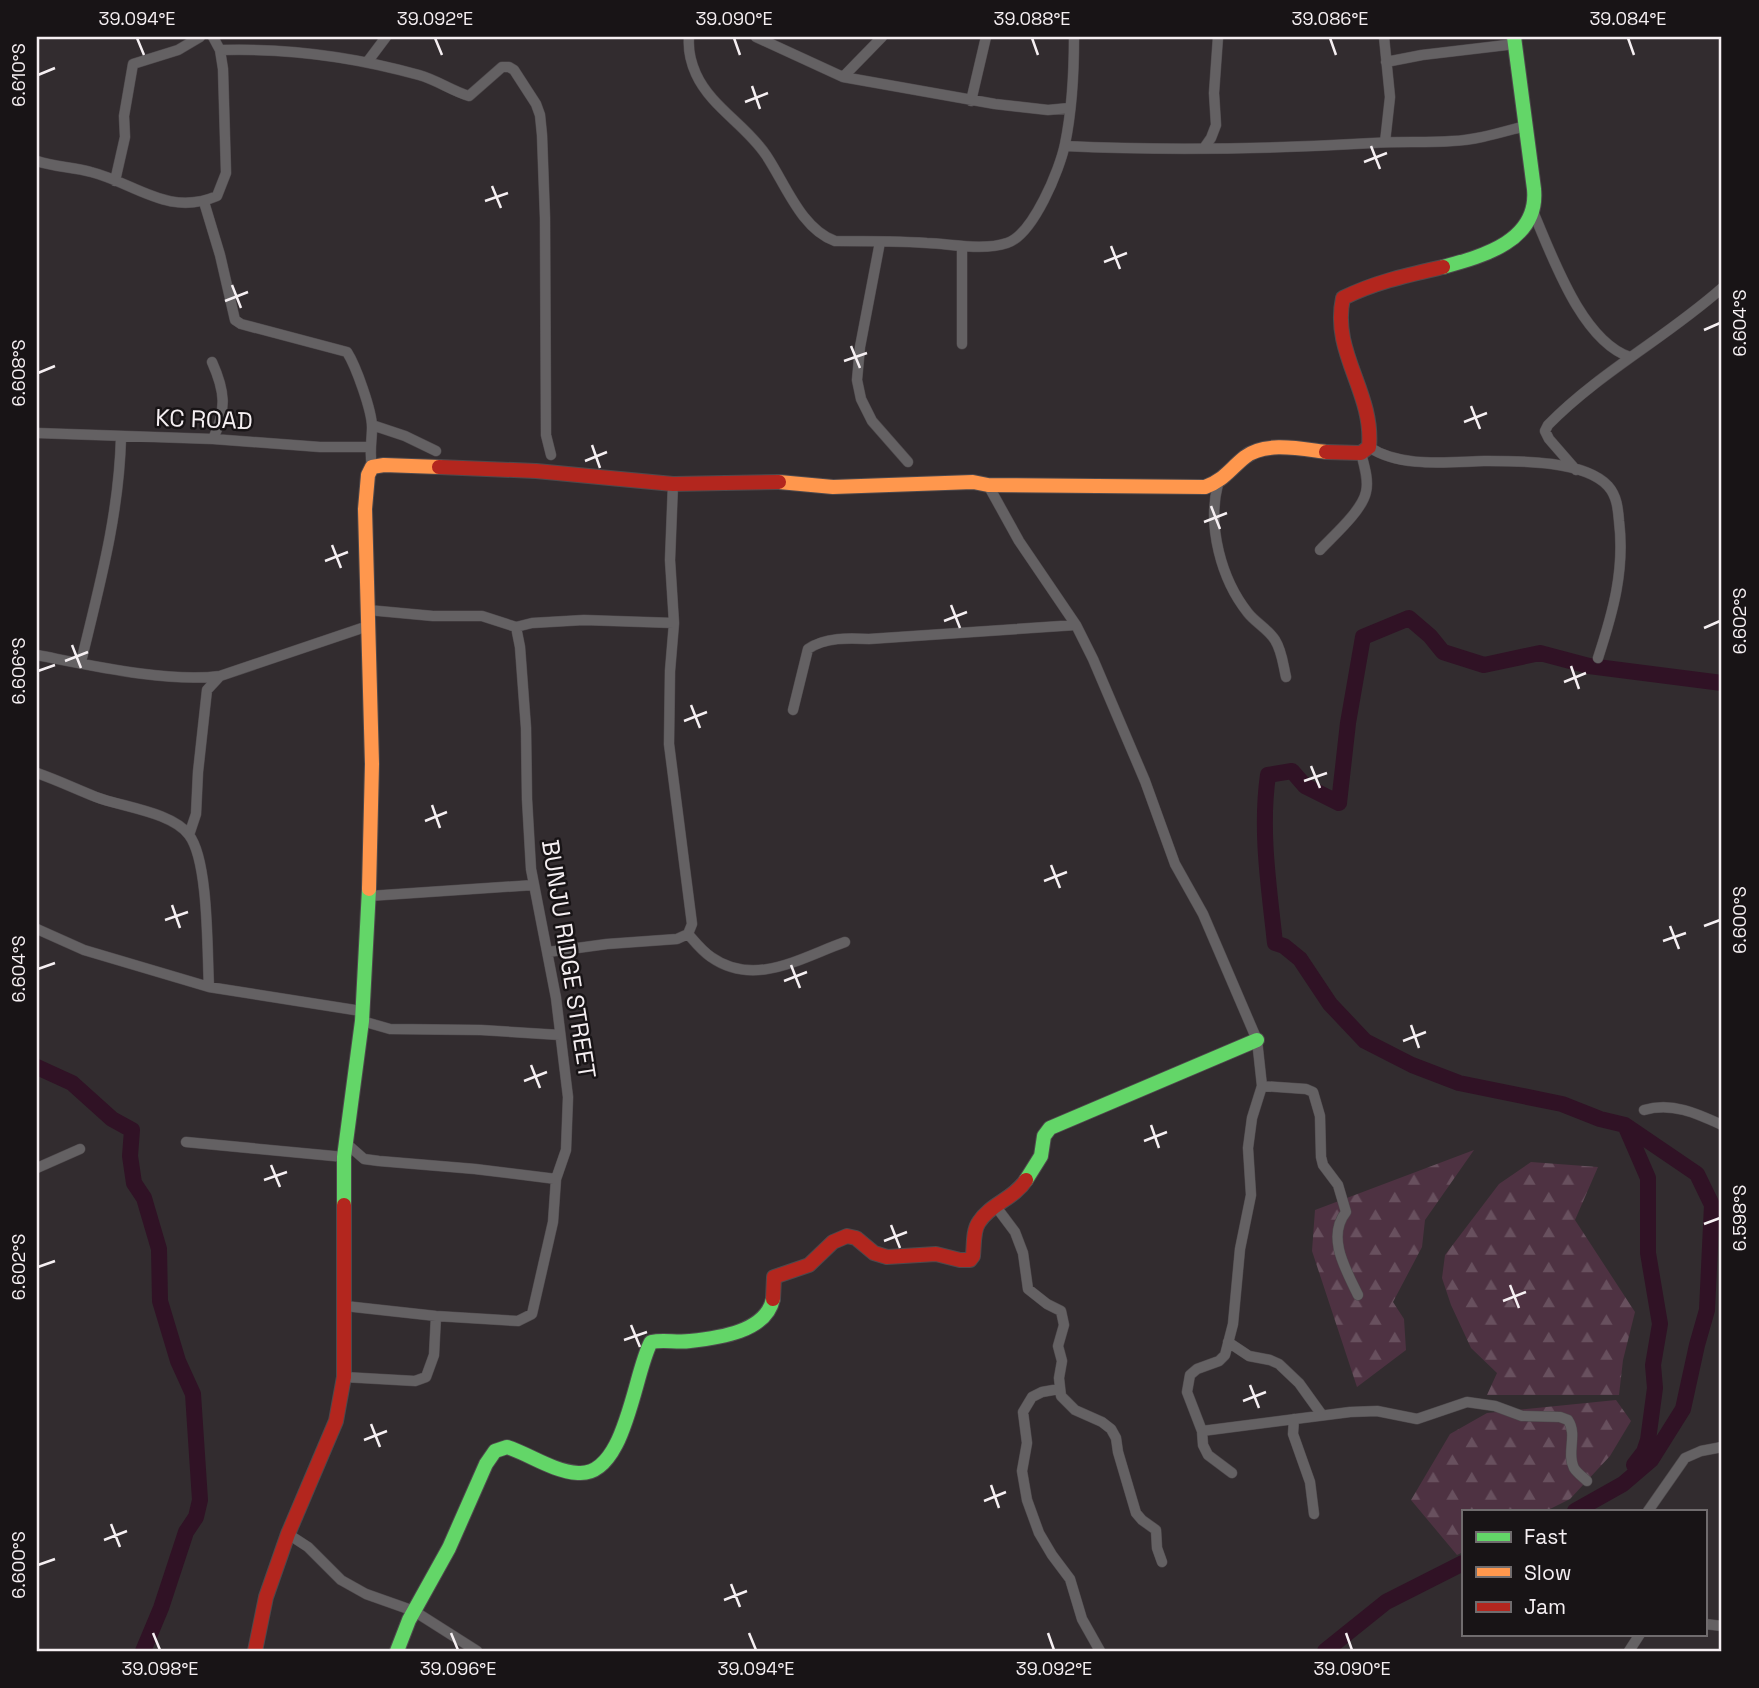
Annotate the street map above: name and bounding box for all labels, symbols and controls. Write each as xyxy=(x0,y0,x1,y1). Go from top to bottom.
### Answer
text: 39.094°E xyxy=(99,7,175,30)
text: 39.092°E xyxy=(397,7,473,30)
text: 39.090°E xyxy=(695,7,773,30)
text: 39.088°E xyxy=(994,7,1070,30)
text: 39.086°E xyxy=(1292,7,1368,30)
text: 39.084°E xyxy=(1589,7,1667,30)
text: 6.610°S xyxy=(7,43,30,107)
text: 6.604°S xyxy=(1728,289,1751,357)
text: 6.608°S xyxy=(7,339,30,407)
street label: KC ROAD xyxy=(155,402,253,436)
text: 6.602°S xyxy=(1728,588,1751,654)
text: 6.606°S xyxy=(7,638,30,704)
street label: BUNJU RIDGE STREET xyxy=(535,838,603,1080)
text: 6.600°S xyxy=(1728,886,1751,954)
text: 6.604°S xyxy=(7,935,30,1003)
text: 6.598°S xyxy=(1728,1185,1751,1251)
text: 6.602°S xyxy=(7,1234,30,1300)
legend xyxy=(1462,1510,1706,1636)
text: Fast xyxy=(1524,1523,1568,1550)
text: 6.600°S xyxy=(7,1531,30,1599)
text: Slow xyxy=(1524,1559,1572,1586)
text: Jam xyxy=(1524,1593,1566,1620)
text: 39.098°E xyxy=(122,1657,198,1680)
text: 39.096°E xyxy=(420,1657,496,1680)
text: 39.094°E xyxy=(718,1657,794,1680)
text: 39.092°E xyxy=(1016,1657,1092,1680)
text: 39.090°E xyxy=(1313,1657,1391,1680)

